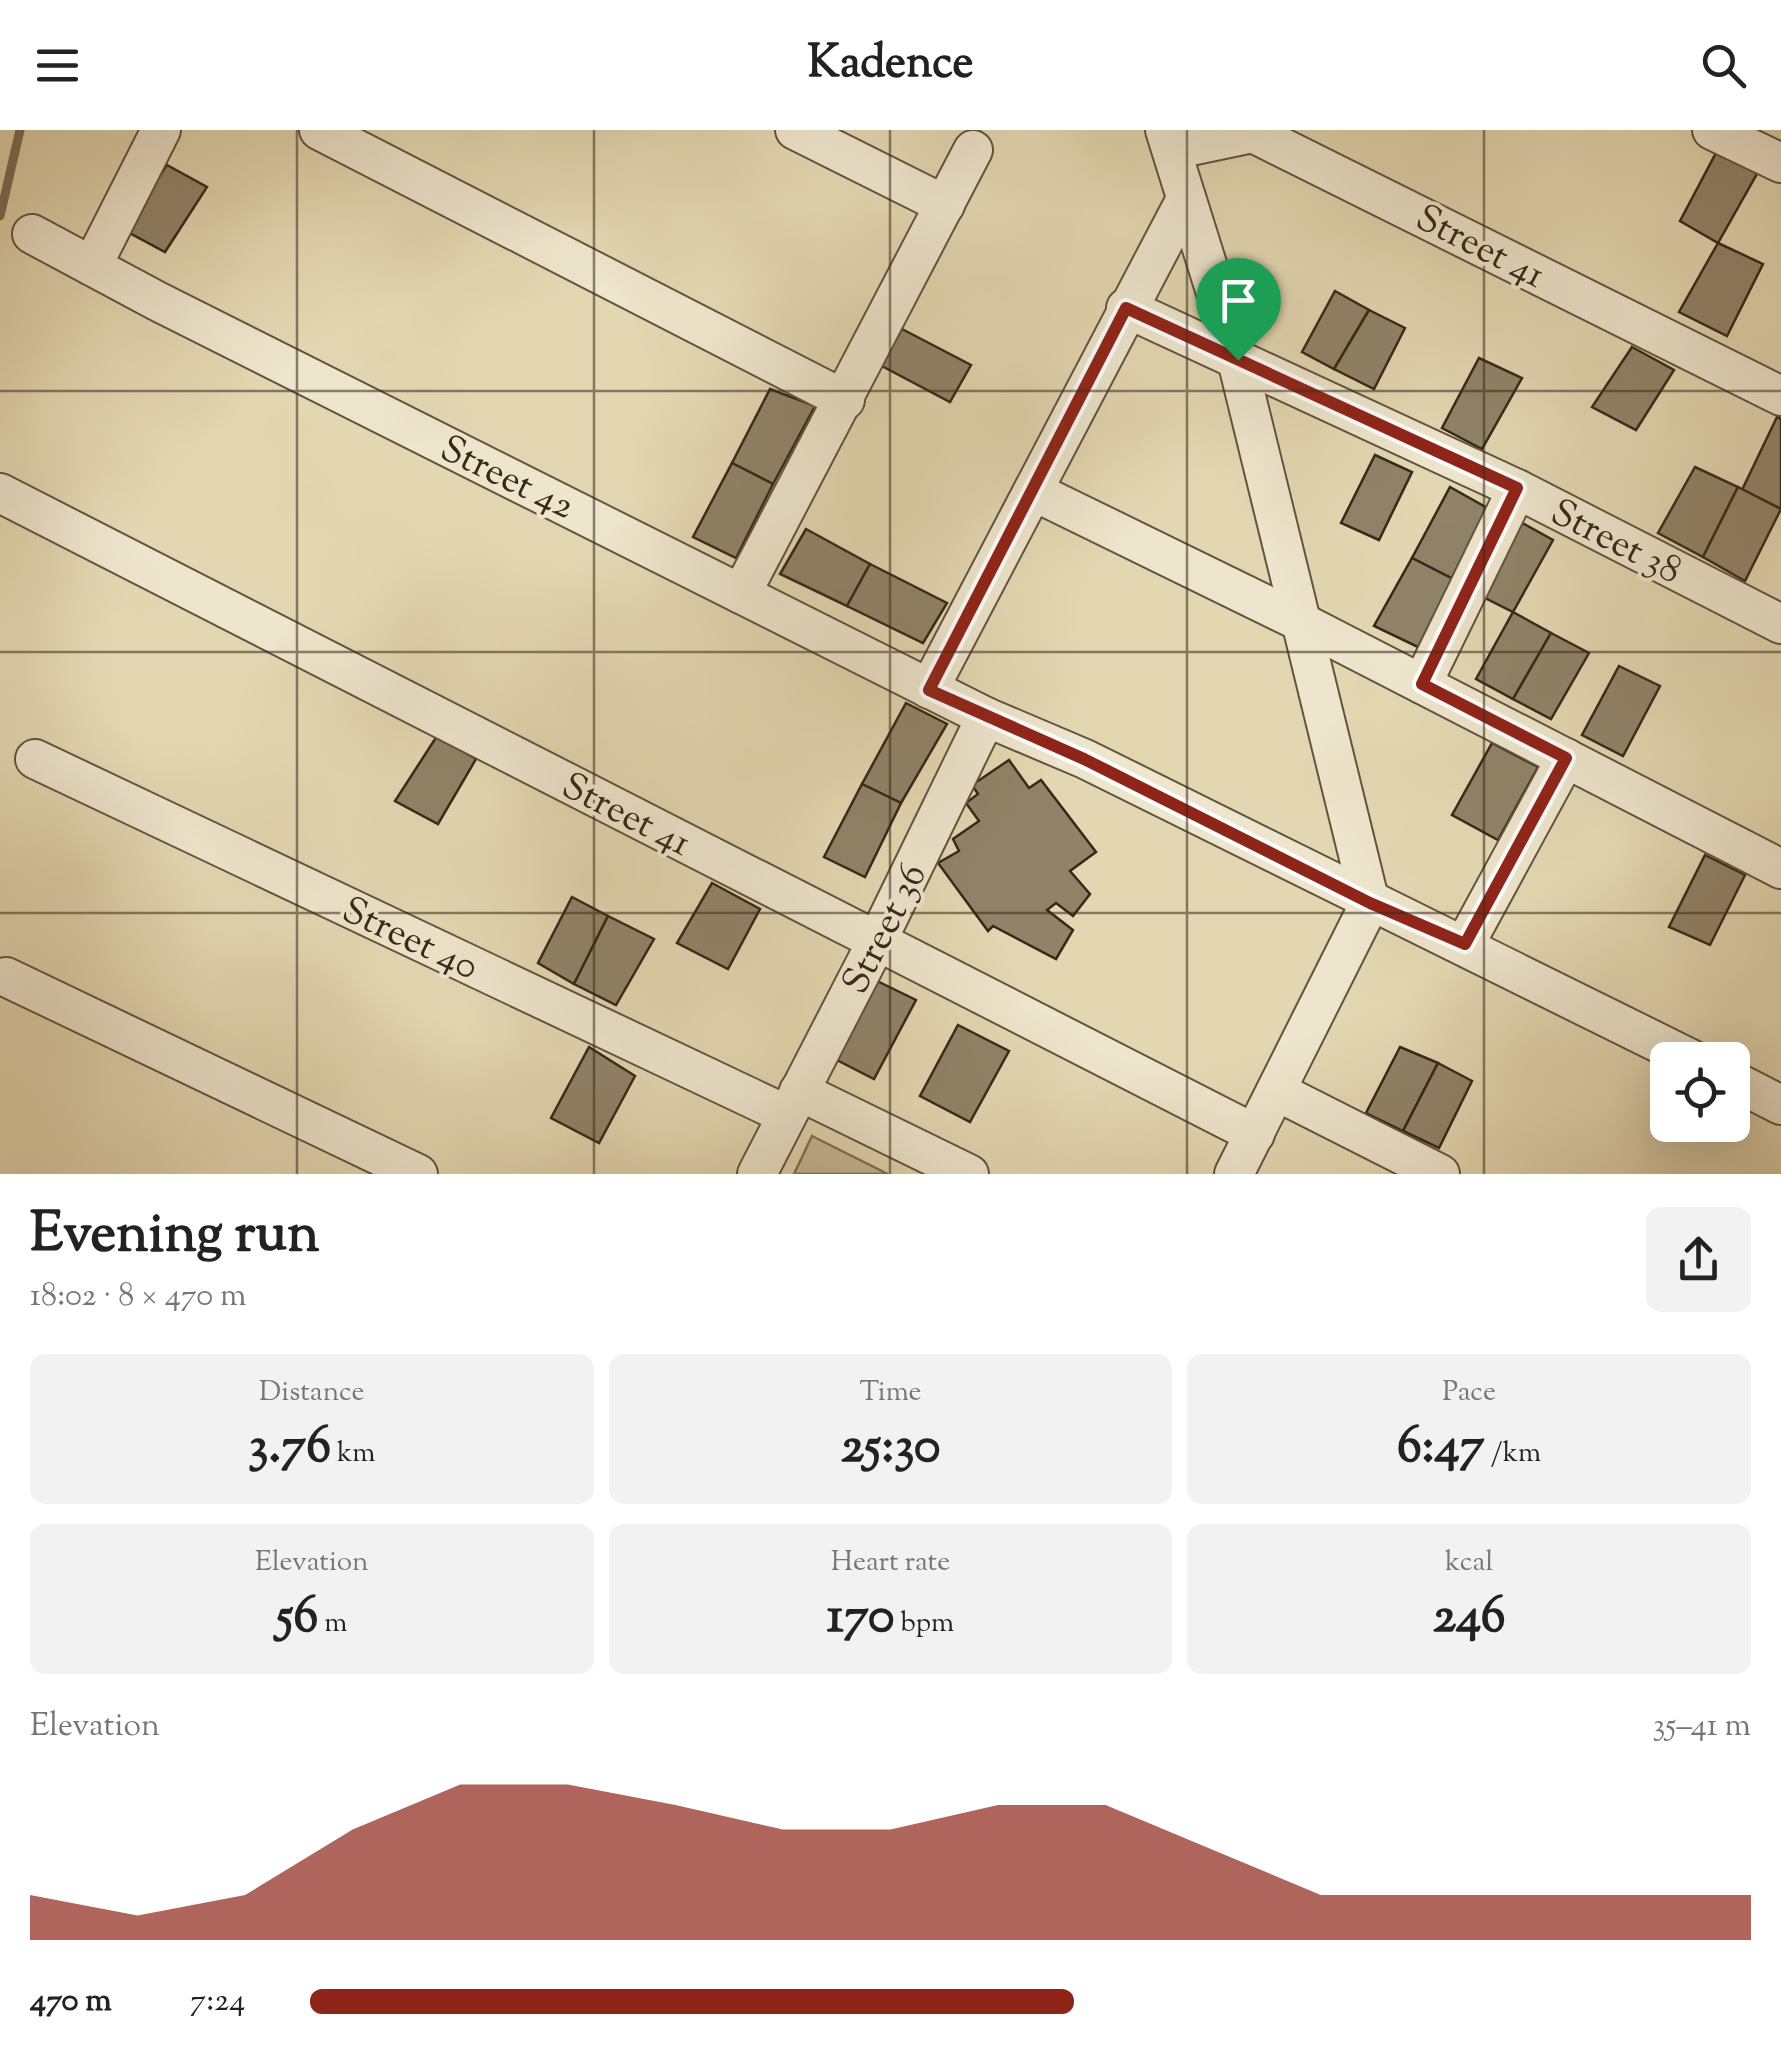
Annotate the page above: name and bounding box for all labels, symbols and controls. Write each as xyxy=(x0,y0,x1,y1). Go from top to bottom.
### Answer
text: Kadence xyxy=(807,33,974,98)
icon: menu xyxy=(30,38,85,93)
icon: search xyxy=(1696,38,1751,93)
street label: Street 41 xyxy=(1405,193,1553,304)
pin xyxy=(1196,258,1281,361)
icon: arrive xyxy=(1211,273,1266,328)
street label: Street 42 xyxy=(430,424,583,535)
street label: Street 38 xyxy=(1540,488,1690,600)
street label: Street 41 xyxy=(551,761,699,872)
street label: Street 36 xyxy=(831,855,942,1004)
street label: Street 40 xyxy=(332,885,486,996)
map controls xyxy=(1650,1042,1750,1142)
button: locate xyxy=(1650,1042,1750,1142)
text: Evening run xyxy=(30,1197,319,1276)
button: share xyxy=(1646,1207,1751,1312)
text: 18:02 · 8 × 470 m xyxy=(30,1274,246,1320)
text: Distance xyxy=(259,1373,365,1413)
text: Time xyxy=(859,1373,922,1413)
text: Pace xyxy=(1442,1373,1496,1413)
text: 3.76 xyxy=(248,1413,331,1485)
text: 25:30 xyxy=(841,1413,940,1485)
text: 6:47 xyxy=(1397,1413,1485,1485)
text: km xyxy=(331,1434,375,1474)
text: /km xyxy=(1485,1434,1541,1474)
text: Elevation xyxy=(255,1543,369,1583)
text: Heart rate xyxy=(831,1543,950,1583)
text: kcal xyxy=(1445,1543,1493,1583)
text: 56 xyxy=(276,1583,318,1655)
text: 170 xyxy=(827,1583,894,1655)
text: 246 xyxy=(1433,1583,1506,1655)
text: m xyxy=(318,1604,347,1644)
text: bpm xyxy=(894,1604,954,1644)
text: Elevation xyxy=(30,1704,160,1750)
text: 35–41 m xyxy=(1652,1704,1751,1750)
text: 470 m xyxy=(30,1979,112,2025)
text: 7:24 xyxy=(190,1979,245,2025)

